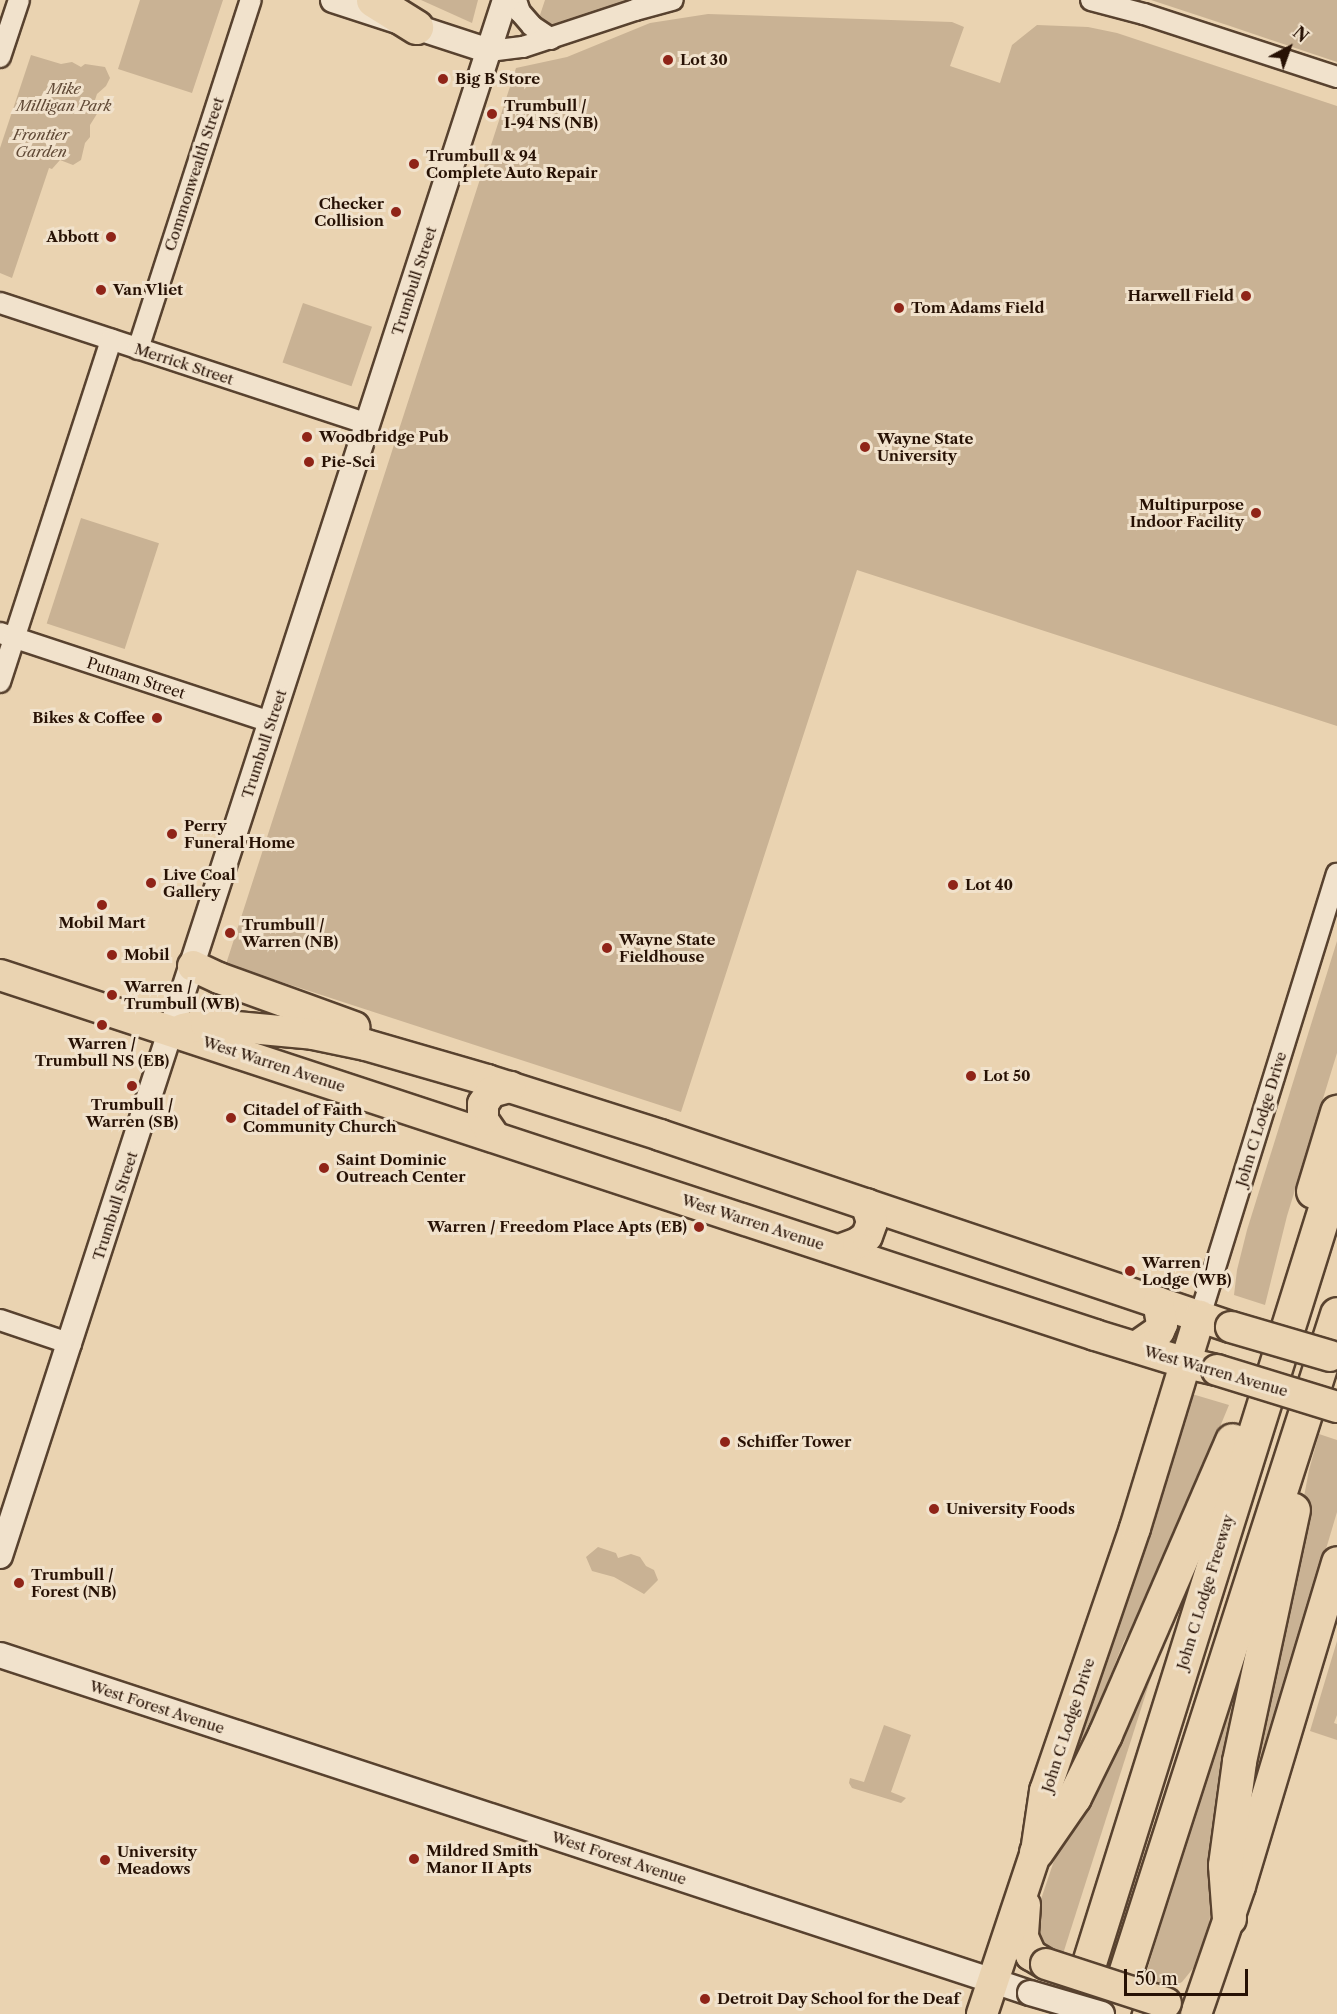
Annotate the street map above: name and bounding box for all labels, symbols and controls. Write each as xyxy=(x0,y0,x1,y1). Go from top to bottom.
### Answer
north arrow xyxy=(1259,18,1319,78)
text: N xyxy=(1289,22,1313,47)
place label: Lot 30 xyxy=(680,51,728,69)
marker: Lot 30 xyxy=(661,53,675,67)
place label: Big B Store xyxy=(455,70,540,88)
marker: Big B Store xyxy=(436,72,450,86)
park label: Mike Milligan Park xyxy=(17,79,111,114)
street label: Commonwealth Street xyxy=(161,95,227,253)
place label: Trumbull / I-94 NS (NB) xyxy=(504,96,598,131)
marker: Trumbull / I-94 NS (NB) xyxy=(485,107,499,121)
park label: Frontier Garden xyxy=(13,125,69,160)
place label: Trumbull & 94 Complete Auto Repair xyxy=(426,146,598,181)
marker: Trumbull & 94 Complete Auto Repair xyxy=(407,157,421,171)
place label: Checker Collision xyxy=(314,194,384,229)
marker: Checker Collision xyxy=(389,205,403,219)
street label: Trumbull Street xyxy=(388,224,440,338)
place label: Abbott xyxy=(46,228,99,246)
marker: Abbott xyxy=(104,230,118,244)
place label: Van Vliet xyxy=(113,281,184,299)
marker: Van Vliet xyxy=(94,283,108,297)
place label: Harwell Field xyxy=(1127,287,1234,305)
marker: Harwell Field xyxy=(1239,289,1253,303)
place label: Tom Adams Field xyxy=(911,299,1045,317)
marker: Tom Adams Field xyxy=(892,301,906,315)
street label: Merrick Street xyxy=(132,339,236,389)
place label: Woodbridge Pub xyxy=(319,428,448,446)
place label: Wayne State University xyxy=(877,429,974,464)
marker: Woodbridge Pub xyxy=(300,430,314,444)
marker: Wayne State University xyxy=(858,440,872,454)
place label: Pie-Sci xyxy=(321,453,375,471)
marker: Pie-Sci xyxy=(302,455,316,469)
place label: Multipurpose Indoor Facility xyxy=(1130,495,1244,530)
marker: Multipurpose Indoor Facility xyxy=(1249,506,1263,520)
street label: Putnam Street xyxy=(85,654,187,702)
street label: Trumbull Street xyxy=(238,687,290,801)
place label: Bikes & Coffee xyxy=(32,709,145,727)
marker: Bikes & Coffee xyxy=(150,711,164,725)
place label: Perry Funeral Home xyxy=(184,816,295,851)
marker: Perry Funeral Home xyxy=(165,827,179,841)
place label: Live Coal Gallery xyxy=(163,865,236,900)
marker: Live Coal Gallery xyxy=(144,876,158,890)
place label: Lot 40 xyxy=(965,876,1013,894)
marker: Lot 40 xyxy=(946,878,960,892)
marker: Mobil Mart xyxy=(95,898,109,912)
place label: Mobil Mart xyxy=(58,914,146,932)
place label: Trumbull / Warren (NB) xyxy=(242,915,338,950)
marker: Trumbull / Warren (NB) xyxy=(223,926,237,940)
place label: Wayne State Fieldhouse xyxy=(619,930,716,965)
marker: Wayne State Fieldhouse xyxy=(600,941,614,955)
place label: Mobil xyxy=(124,946,170,964)
marker: Mobil xyxy=(105,948,119,962)
place label: Warren / Trumbull (WB) xyxy=(124,977,239,1012)
marker: Warren / Trumbull (WB) xyxy=(105,988,119,1002)
marker: Warren / Trumbull NS (EB) xyxy=(95,1018,109,1032)
street label: West Warren Avenue xyxy=(200,1032,348,1096)
place label: Warren / Trumbull NS (EB) xyxy=(35,1034,169,1069)
street label: John C Lodge Drive xyxy=(1232,1049,1290,1189)
place label: Lot 50 xyxy=(983,1067,1031,1085)
marker: Lot 50 xyxy=(964,1069,978,1083)
marker: Trumbull / Warren (SB) xyxy=(125,1079,139,1093)
place label: Trumbull / Warren (SB) xyxy=(86,1095,178,1130)
place label: Citadel of Faith Community Church xyxy=(243,1100,397,1135)
marker: Citadel of Faith Community Church xyxy=(224,1111,238,1125)
street label: Trumbull Street xyxy=(89,1149,141,1263)
place label: Saint Dominic Outreach Center xyxy=(336,1150,466,1185)
marker: Saint Dominic Outreach Center xyxy=(317,1161,331,1175)
street label: West Warren Avenue xyxy=(679,1190,827,1254)
place label: Warren / Freedom Place Apts (EB) xyxy=(427,1218,687,1236)
marker: Warren / Freedom Place Apts (EB) xyxy=(692,1220,706,1234)
place label: Warren / Lodge (WB) xyxy=(1142,1253,1232,1288)
marker: Warren / Lodge (WB) xyxy=(1123,1264,1137,1278)
street label: West Warren Avenue xyxy=(1142,1342,1290,1400)
place label: Schiffer Tower xyxy=(737,1433,852,1451)
marker: Schiffer Tower xyxy=(718,1435,732,1449)
place label: University Foods xyxy=(946,1500,1075,1518)
marker: University Foods xyxy=(927,1502,941,1516)
street label: John C Lodge Freeway xyxy=(1173,1512,1237,1672)
place label: Trumbull / Forest (NB) xyxy=(31,1565,116,1600)
marker: Trumbull / Forest (NB) xyxy=(12,1576,26,1590)
street label: John C Lodge Drive xyxy=(1038,1656,1098,1794)
street label: West Forest Avenue xyxy=(87,1677,227,1737)
street label: West Forest Avenue xyxy=(549,1828,689,1888)
place label: Mildred Smith Manor II Apts xyxy=(426,1841,539,1876)
place label: University Meadows xyxy=(117,1842,197,1877)
marker: Mildred Smith Manor II Apts xyxy=(407,1852,421,1866)
marker: University Meadows xyxy=(98,1853,112,1867)
scale bar xyxy=(1127,1957,1252,1995)
text: 50 m xyxy=(1135,1968,1178,1990)
place label: Detroit Day School for the Deaf xyxy=(717,1990,960,2008)
marker: Detroit Day School for the Deaf xyxy=(698,1992,712,2006)

